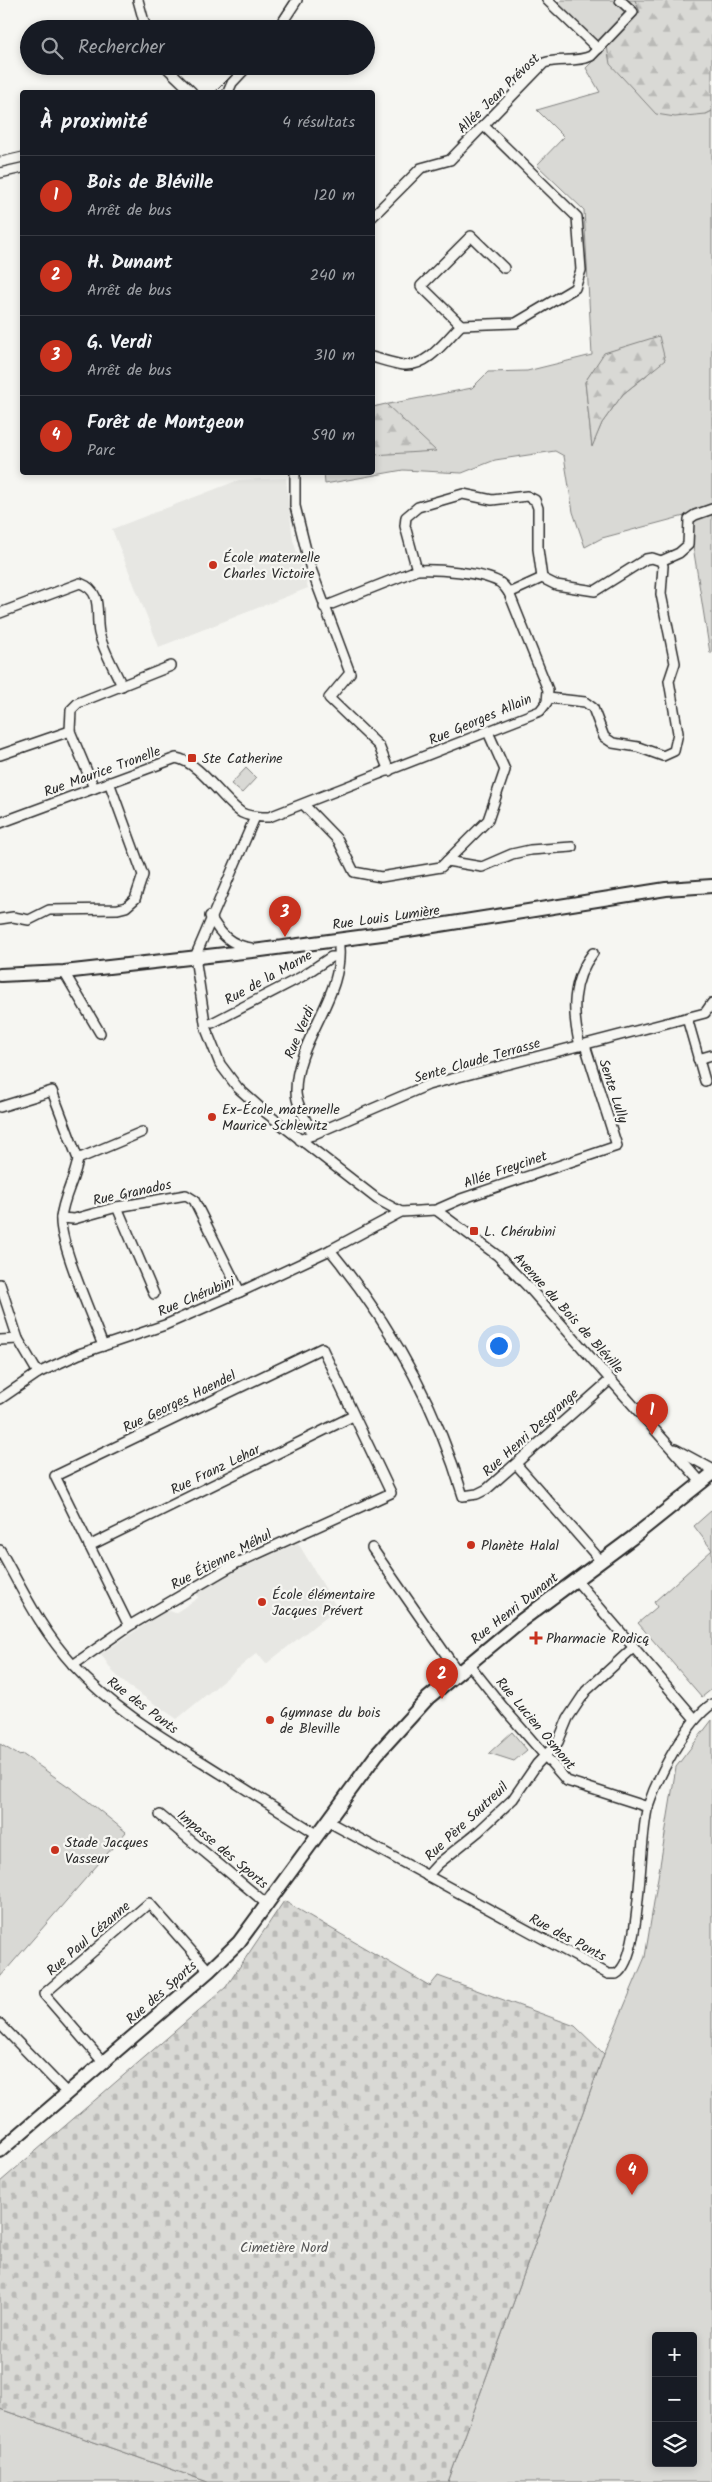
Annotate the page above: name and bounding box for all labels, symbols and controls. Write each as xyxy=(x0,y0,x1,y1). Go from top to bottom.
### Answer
search box xyxy=(20,20,375,75)
text: Rechercher xyxy=(78,33,165,63)
icon: search xyxy=(38,34,66,62)
street label: Allée Jean Prévost xyxy=(452,48,546,139)
text: À proximité xyxy=(40,106,147,139)
text: 4 résultats xyxy=(282,110,355,135)
text: Bois de Bléville xyxy=(87,168,213,198)
text: 1 xyxy=(54,183,58,208)
text: 120 m xyxy=(314,183,355,208)
text: Arrêt de bus xyxy=(87,198,171,223)
text: H. Dunant xyxy=(87,248,172,278)
text: 2 xyxy=(51,263,61,288)
text: 240 m xyxy=(310,263,355,288)
text: Arrêt de bus xyxy=(87,278,171,303)
text: G. Verdi xyxy=(87,328,152,358)
text: 3 xyxy=(52,343,60,368)
text: 310 m xyxy=(314,343,355,368)
text: Arrêt de bus xyxy=(87,358,171,383)
text: Forêt de Montgeon xyxy=(87,408,244,438)
text: 4 xyxy=(52,423,60,448)
text: 590 m xyxy=(311,423,355,448)
text: Parc xyxy=(87,438,116,463)
place label: École maternelle Charles Victoire xyxy=(223,547,321,585)
marker: École maternelle Charles Victoire xyxy=(207,559,219,571)
street label: Rue Georges Allain xyxy=(426,688,535,752)
street label: Rue Maurice Tronelle xyxy=(41,740,164,803)
place label: Ste Catherine xyxy=(202,748,283,770)
marker: Ste Catherine xyxy=(186,752,198,764)
pin: 3 xyxy=(269,896,301,937)
street label: Rue Louis Lumière xyxy=(331,899,442,936)
street label: Rue de la Marne xyxy=(221,944,317,1011)
street label: Rue Verdi xyxy=(279,1002,321,1062)
street label: Sente Claude Terrasse xyxy=(412,1032,544,1090)
street label: Sente Lully xyxy=(592,1056,634,1127)
place label: Ex-École maternelle Maurice Schlewitz xyxy=(222,1099,340,1137)
marker: Ex-École maternelle Maurice Schlewitz xyxy=(206,1111,218,1123)
street label: Allée Freycinet xyxy=(461,1145,551,1195)
street label: Rue Granados xyxy=(91,1174,174,1212)
place label: L. Chérubini xyxy=(484,1221,556,1243)
marker: L. Chérubini xyxy=(468,1225,480,1237)
street label: Avenue du Bois de Bléville xyxy=(508,1248,629,1380)
street label: Rue Chérubini xyxy=(154,1271,239,1323)
your location xyxy=(486,1333,512,1359)
street label: Rue Georges Haendel xyxy=(119,1365,240,1439)
street label: Rue Henri Desgrange xyxy=(478,1383,584,1482)
pin: 1 xyxy=(636,1394,668,1435)
street label: Rue Franz Lehar xyxy=(167,1438,265,1501)
street label: Rue Étienne Méhul xyxy=(167,1524,276,1596)
place label: Planète Halal xyxy=(481,1535,559,1557)
marker: Planète Halal xyxy=(465,1539,477,1551)
street label: Rue Henri Dunant xyxy=(466,1567,564,1650)
place label: École élémentaire Jacques Prévert xyxy=(272,1584,376,1622)
marker: École élémentaire Jacques Prévert xyxy=(256,1596,268,1608)
place label: Pharmacie Rodicq xyxy=(546,1628,650,1650)
marker: Pharmacie Rodicq xyxy=(530,1632,542,1644)
pin: 2 xyxy=(426,1658,458,1699)
street label: Rue des Ponts xyxy=(102,1672,183,1740)
street label: Rue Lucien Osmont xyxy=(490,1673,581,1775)
place label: Gymnase du bois de Bleville xyxy=(280,1702,381,1740)
marker: Gymnase du bois de Bleville xyxy=(264,1714,276,1726)
street label: Rue Père Sautreuil xyxy=(420,1777,514,1867)
street label: Impasse des Sports xyxy=(172,1805,273,1895)
place label: Stade Jacques Vasseur xyxy=(65,1832,148,1870)
marker: Stade Jacques Vasseur xyxy=(49,1844,61,1856)
street label: Rue Paul Cézanne xyxy=(42,1895,136,1982)
street label: Rue des Ponts xyxy=(525,1908,610,1967)
street label: Rue des Sports xyxy=(121,1956,202,2030)
pin: 4 xyxy=(616,2154,648,2195)
park label: Cimetière Nord xyxy=(240,2237,329,2259)
map controls xyxy=(652,2332,697,2467)
button: + xyxy=(652,2332,697,2377)
button: − xyxy=(652,2377,697,2422)
button: layers xyxy=(652,2422,697,2467)

